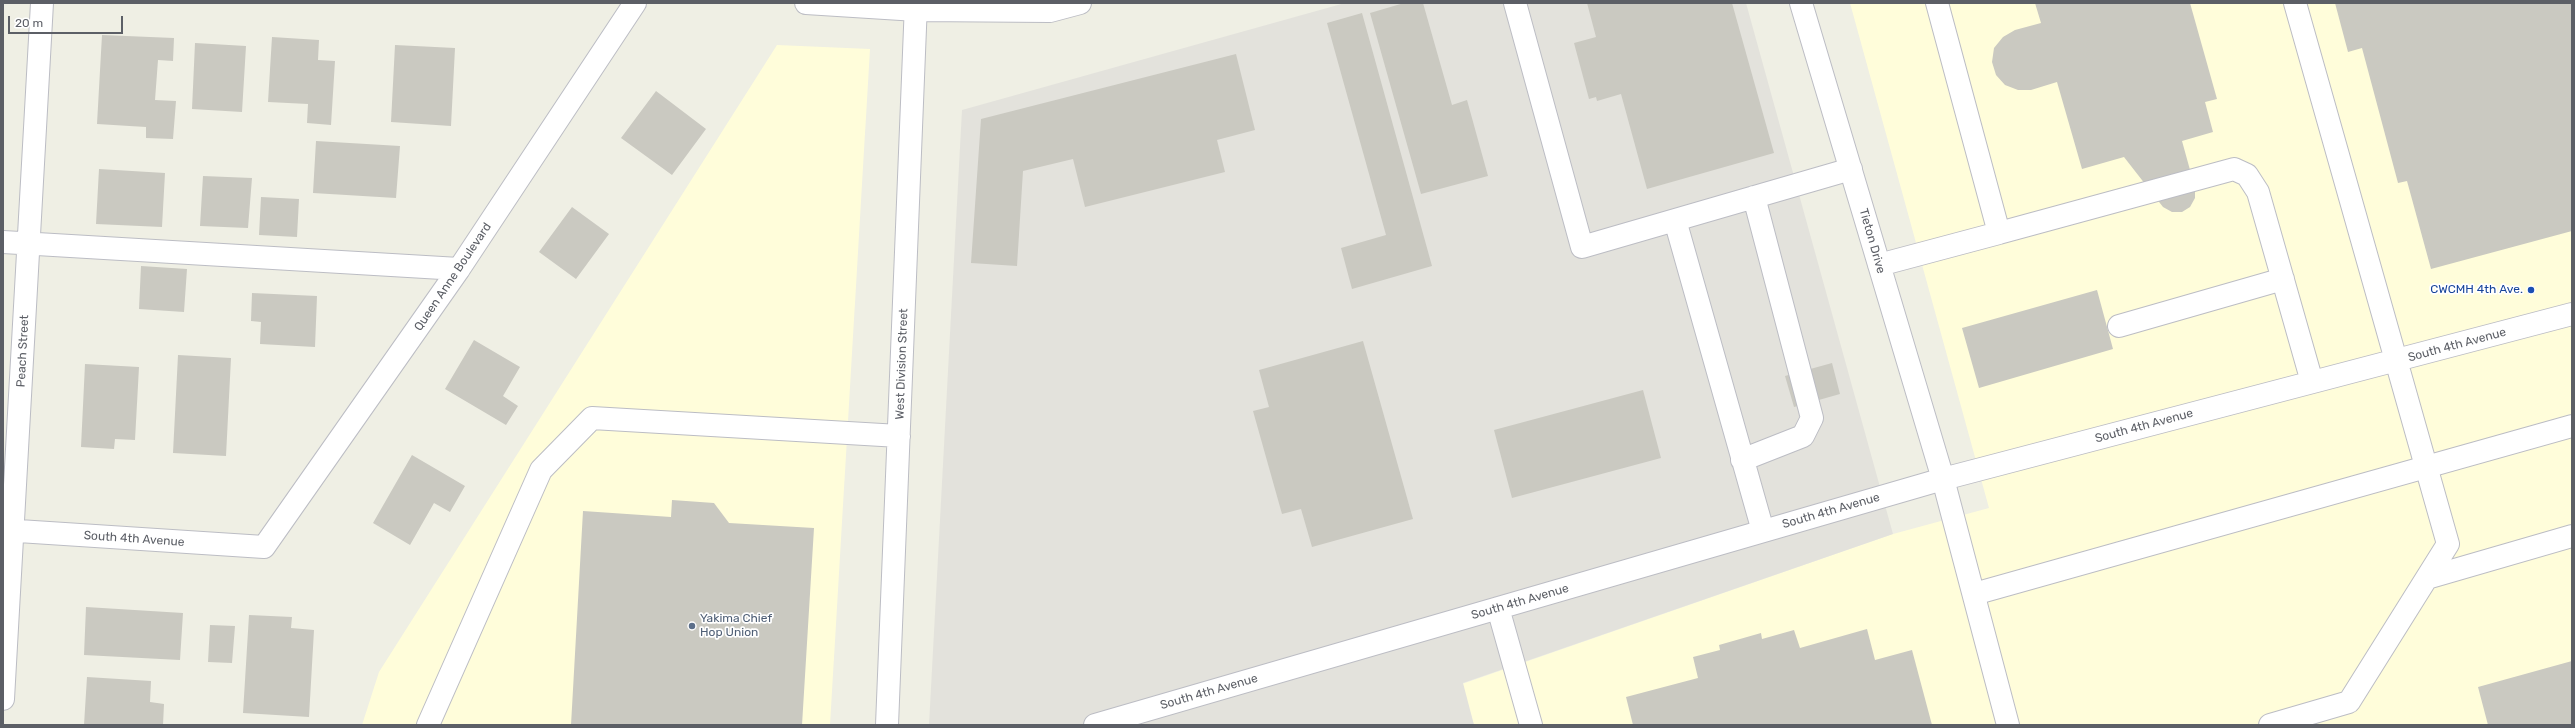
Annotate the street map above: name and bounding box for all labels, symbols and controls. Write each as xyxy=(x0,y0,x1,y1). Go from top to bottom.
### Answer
scale bar xyxy=(10,8,125,34)
text: 20 m xyxy=(15,16,43,30)
street label: Tieton Drive xyxy=(1856,207,1888,275)
street label: Queen Anne Boulevard xyxy=(411,220,495,334)
place label: CWCMH 4th Ave. xyxy=(2430,283,2523,297)
marker: CWCMH 4th Ave. xyxy=(2526,285,2536,295)
street label: West Division Street xyxy=(893,308,911,420)
street label: Peach Street xyxy=(14,314,32,388)
street label: South 4th Avenue xyxy=(2406,325,2508,365)
street label: South 4th Avenue xyxy=(2093,406,2195,446)
street label: South 4th Avenue xyxy=(1781,490,1881,532)
street label: South 4th Avenue xyxy=(83,528,185,550)
street label: South 4th Avenue xyxy=(1470,581,1570,623)
place label: Yakima Chief Hop Union xyxy=(700,612,772,640)
marker: Yakima Chief Hop Union xyxy=(687,621,697,631)
street label: South 4th Avenue xyxy=(1159,671,1259,713)

